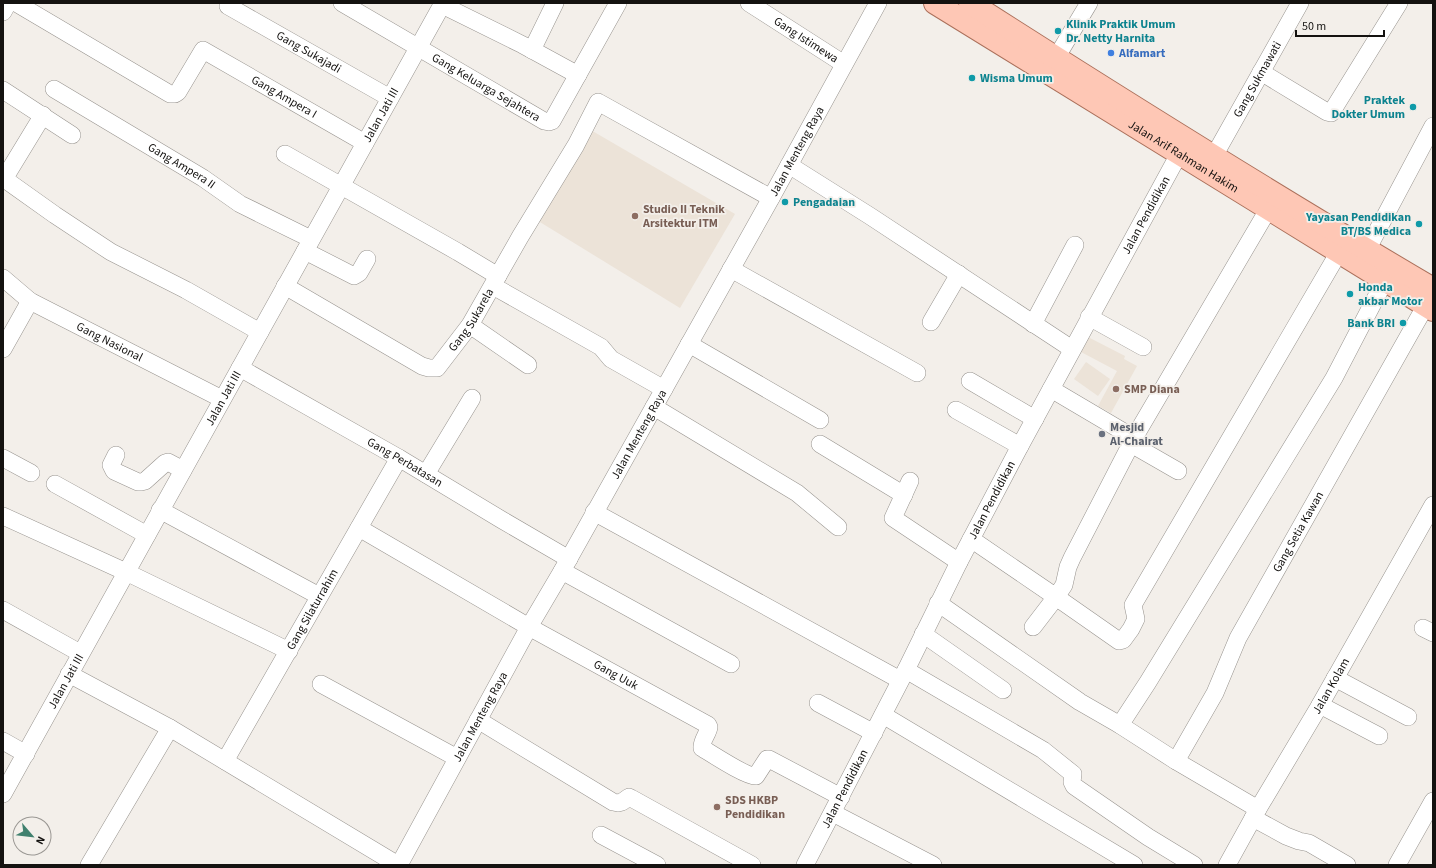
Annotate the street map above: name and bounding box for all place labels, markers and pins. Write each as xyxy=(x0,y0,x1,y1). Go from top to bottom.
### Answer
place label: Klinik Praktik Umum Dr. Netty Harnita xyxy=(1066,16,1176,47)
marker: Klinik Praktik Umum Dr. Netty Harnita xyxy=(1053,26,1063,36)
place label: Alfamart xyxy=(1118,45,1166,62)
marker: Alfamart xyxy=(1106,48,1116,58)
place label: Wisma Umum xyxy=(980,70,1053,87)
marker: Wisma Umum xyxy=(967,73,977,83)
place label: Praktek Dokter Umum xyxy=(1331,92,1405,123)
marker: Praktek Dokter Umum xyxy=(1408,102,1418,112)
place label: Pengadaian xyxy=(793,194,855,211)
marker: Pengadaian xyxy=(780,197,790,207)
place label: Studio II Teknik Arsitektur ITM xyxy=(642,201,725,232)
place label: Yayasan Pendidikan BT/BS Medica xyxy=(1305,209,1411,240)
marker: Studio II Teknik Arsitektur ITM xyxy=(630,211,640,221)
marker: Yayasan Pendidikan BT/BS Medica xyxy=(1414,219,1424,229)
place label: Honda akbar Motor xyxy=(1358,279,1423,310)
marker: Honda akbar Motor xyxy=(1345,289,1355,299)
place label: Bank BRI xyxy=(1347,315,1395,332)
marker: Bank BRI xyxy=(1398,318,1408,328)
place label: SMP Diana xyxy=(1124,381,1180,398)
marker: SMP Diana xyxy=(1111,384,1121,394)
place label: Mesjid Al-Chairat xyxy=(1109,419,1163,450)
marker: Mesjid Al-Chairat xyxy=(1097,429,1107,439)
place label: SDS HKBP Pendidikan xyxy=(725,792,785,823)
marker: SDS HKBP Pendidikan xyxy=(712,802,722,812)

